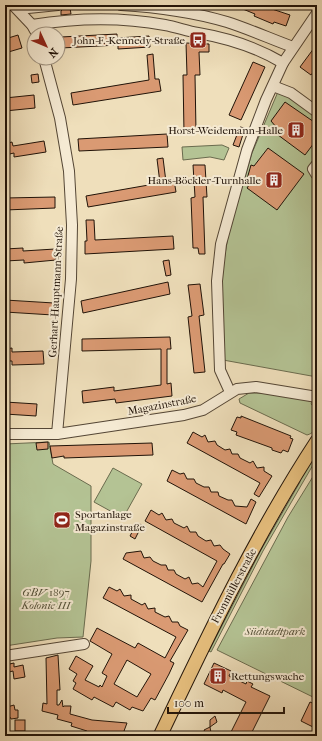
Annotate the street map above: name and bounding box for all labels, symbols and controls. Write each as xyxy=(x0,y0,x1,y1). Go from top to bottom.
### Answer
north arrow xyxy=(26,26,66,66)
bus stop icon: John-F.-Kennedy-Straße xyxy=(188,30,208,50)
place label: John-F.-Kennedy-Straße xyxy=(72,34,186,47)
text: N xyxy=(45,45,60,61)
building icon: Horst-Weidemann-Halle xyxy=(286,120,306,140)
place label: Horst-Weidemann-Halle xyxy=(168,124,284,137)
building icon: Hans-Böckler-Turnhalle xyxy=(264,170,284,190)
place label: Hans-Böckler-Turnhalle xyxy=(148,174,262,187)
street label: Gerhart-Hauptmann-Straße xyxy=(46,226,66,358)
street label: Magazinstraße xyxy=(126,392,198,418)
place label: Sportanlage Magazinstraße xyxy=(75,508,145,534)
sports icon: Sportanlage Magazinstraße xyxy=(52,510,72,530)
street label: Fronmüllerstraße xyxy=(209,546,259,626)
park label: GBV 1897 Kolonie III xyxy=(21,586,72,612)
park label: Südstadtpark xyxy=(244,625,306,638)
building icon: Rettungswache xyxy=(208,666,228,686)
place label: Rettungswache xyxy=(231,670,305,683)
scale bar xyxy=(168,689,284,715)
text: 100 m xyxy=(174,696,204,710)

